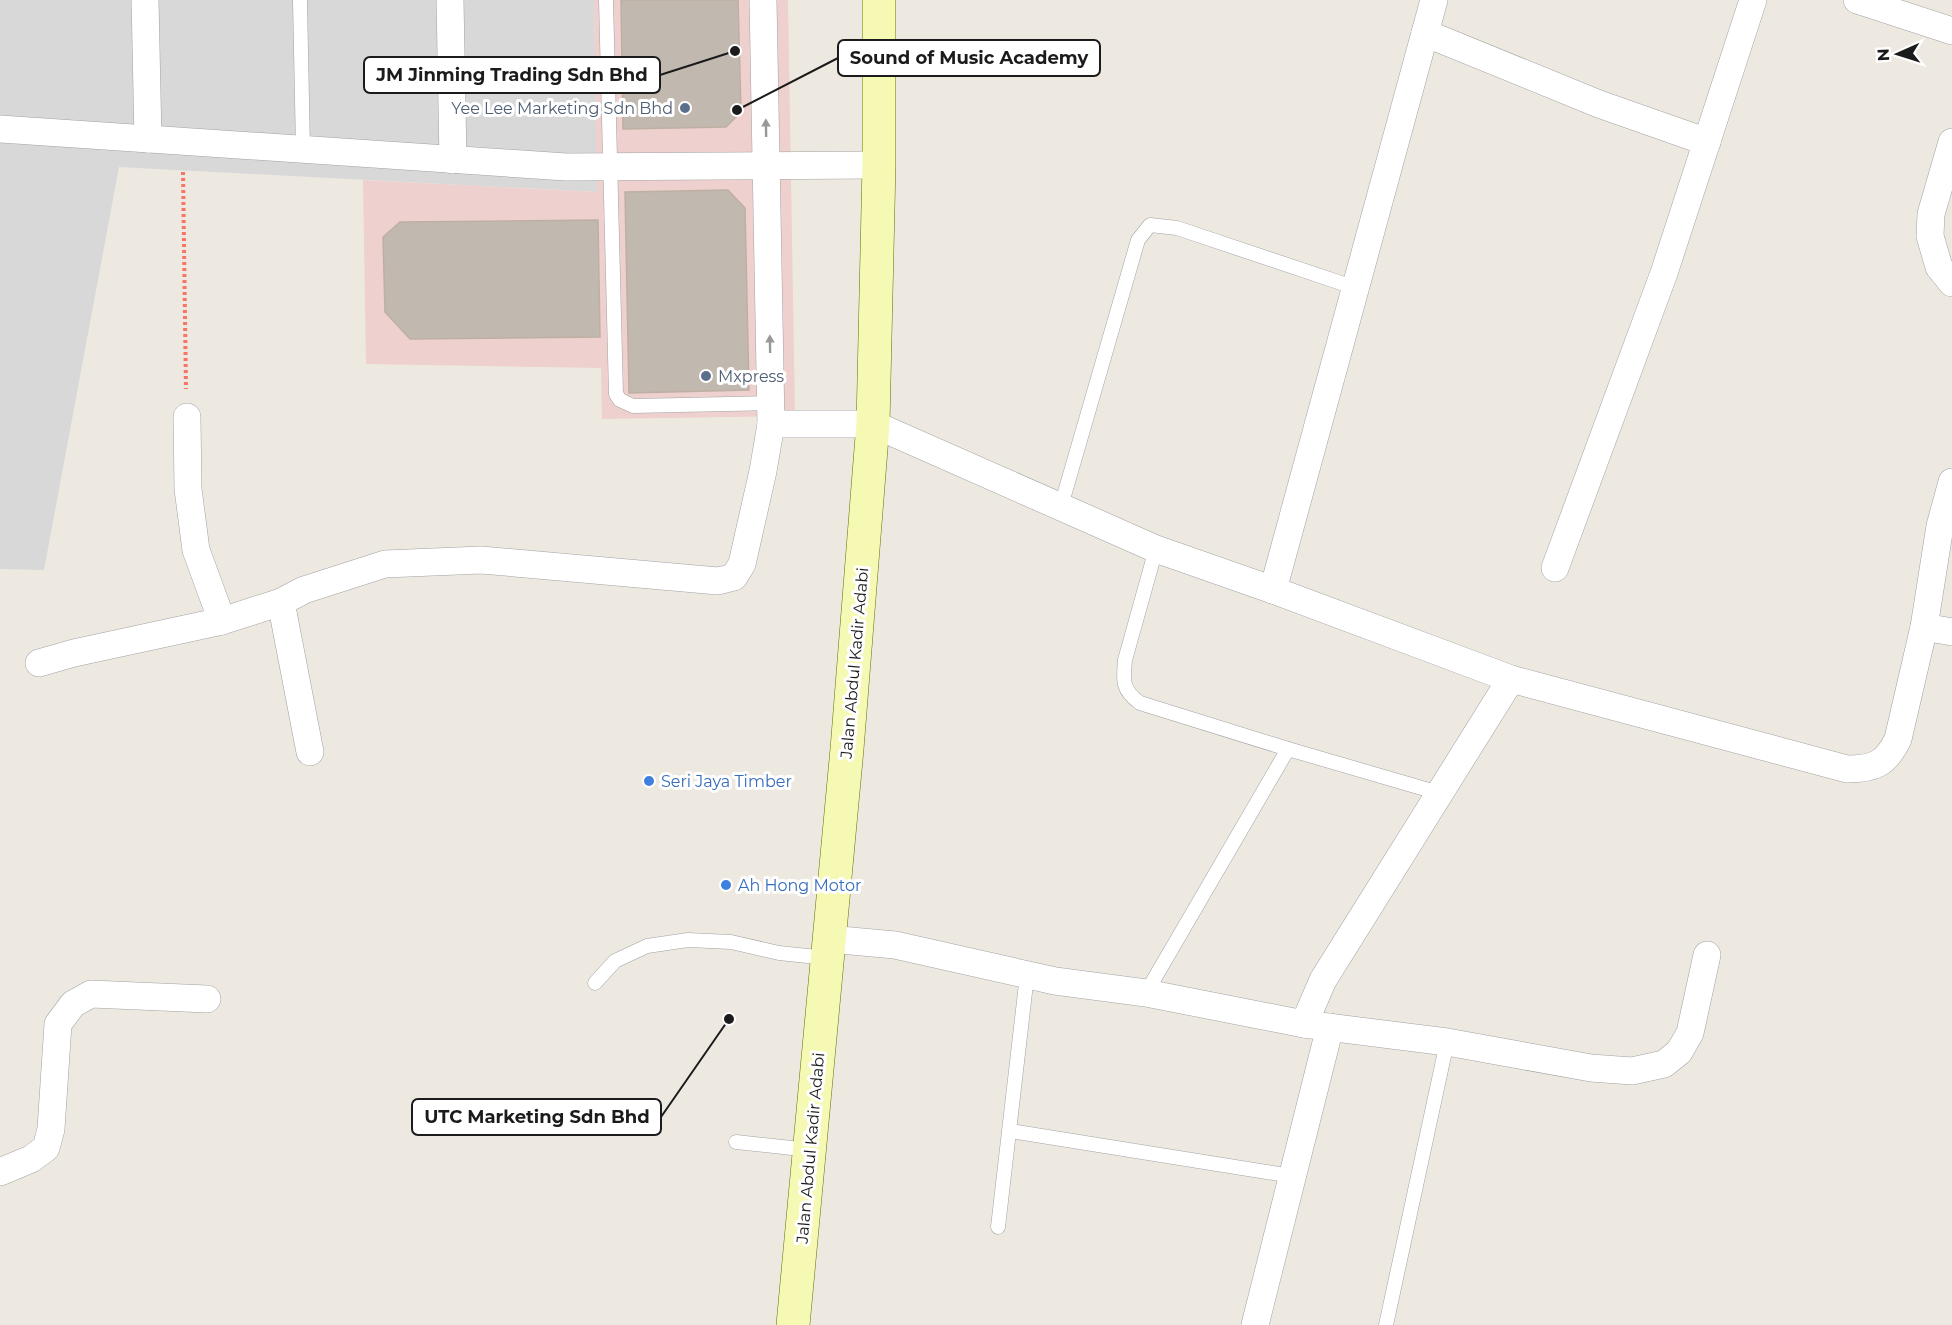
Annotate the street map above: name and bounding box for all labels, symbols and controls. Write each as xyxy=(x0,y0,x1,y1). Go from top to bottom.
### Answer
north arrow xyxy=(1868,24,1928,84)
callout: Sound of Music Academy xyxy=(838,40,1100,76)
text: Sound of Music Academy xyxy=(850,47,1089,69)
text: N xyxy=(1874,48,1893,62)
callout: JM Jinming Trading Sdn Bhd xyxy=(364,57,660,93)
text: JM Jinming Trading Sdn Bhd xyxy=(375,64,648,86)
place label: Yee Lee Marketing Sdn Bhd xyxy=(451,99,673,118)
marker: Yee Lee Marketing Sdn Bhd xyxy=(678,101,692,115)
one-way arrow xyxy=(761,119,770,138)
one-way arrow xyxy=(765,335,775,354)
place label: Mxpress xyxy=(718,367,784,386)
marker: Mxpress xyxy=(699,369,713,383)
street label: Jalan Abdul Kadir Adabi xyxy=(837,567,872,760)
place label: Seri Jaya Timber xyxy=(661,772,792,791)
marker: Seri Jaya Timber xyxy=(642,774,656,788)
place label: Ah Hong Motor xyxy=(738,876,861,895)
marker: Ah Hong Motor xyxy=(719,878,733,892)
street label: Jalan Abdul Kadir Adabi xyxy=(793,1052,828,1245)
callout: UTC Marketing Sdn Bhd xyxy=(412,1099,661,1135)
text: UTC Marketing Sdn Bhd xyxy=(424,1106,650,1128)

